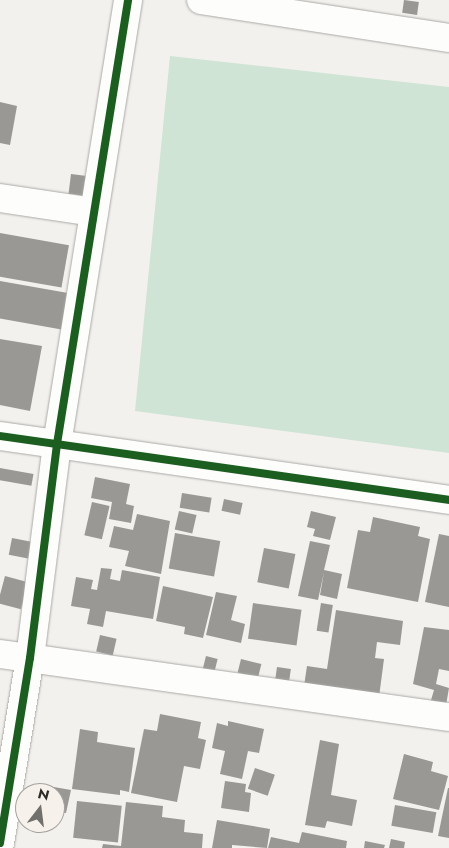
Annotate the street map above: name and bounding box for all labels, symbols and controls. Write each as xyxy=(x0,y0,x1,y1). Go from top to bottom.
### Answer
north arrow xyxy=(15,783,65,833)
text: N xyxy=(36,783,52,806)

